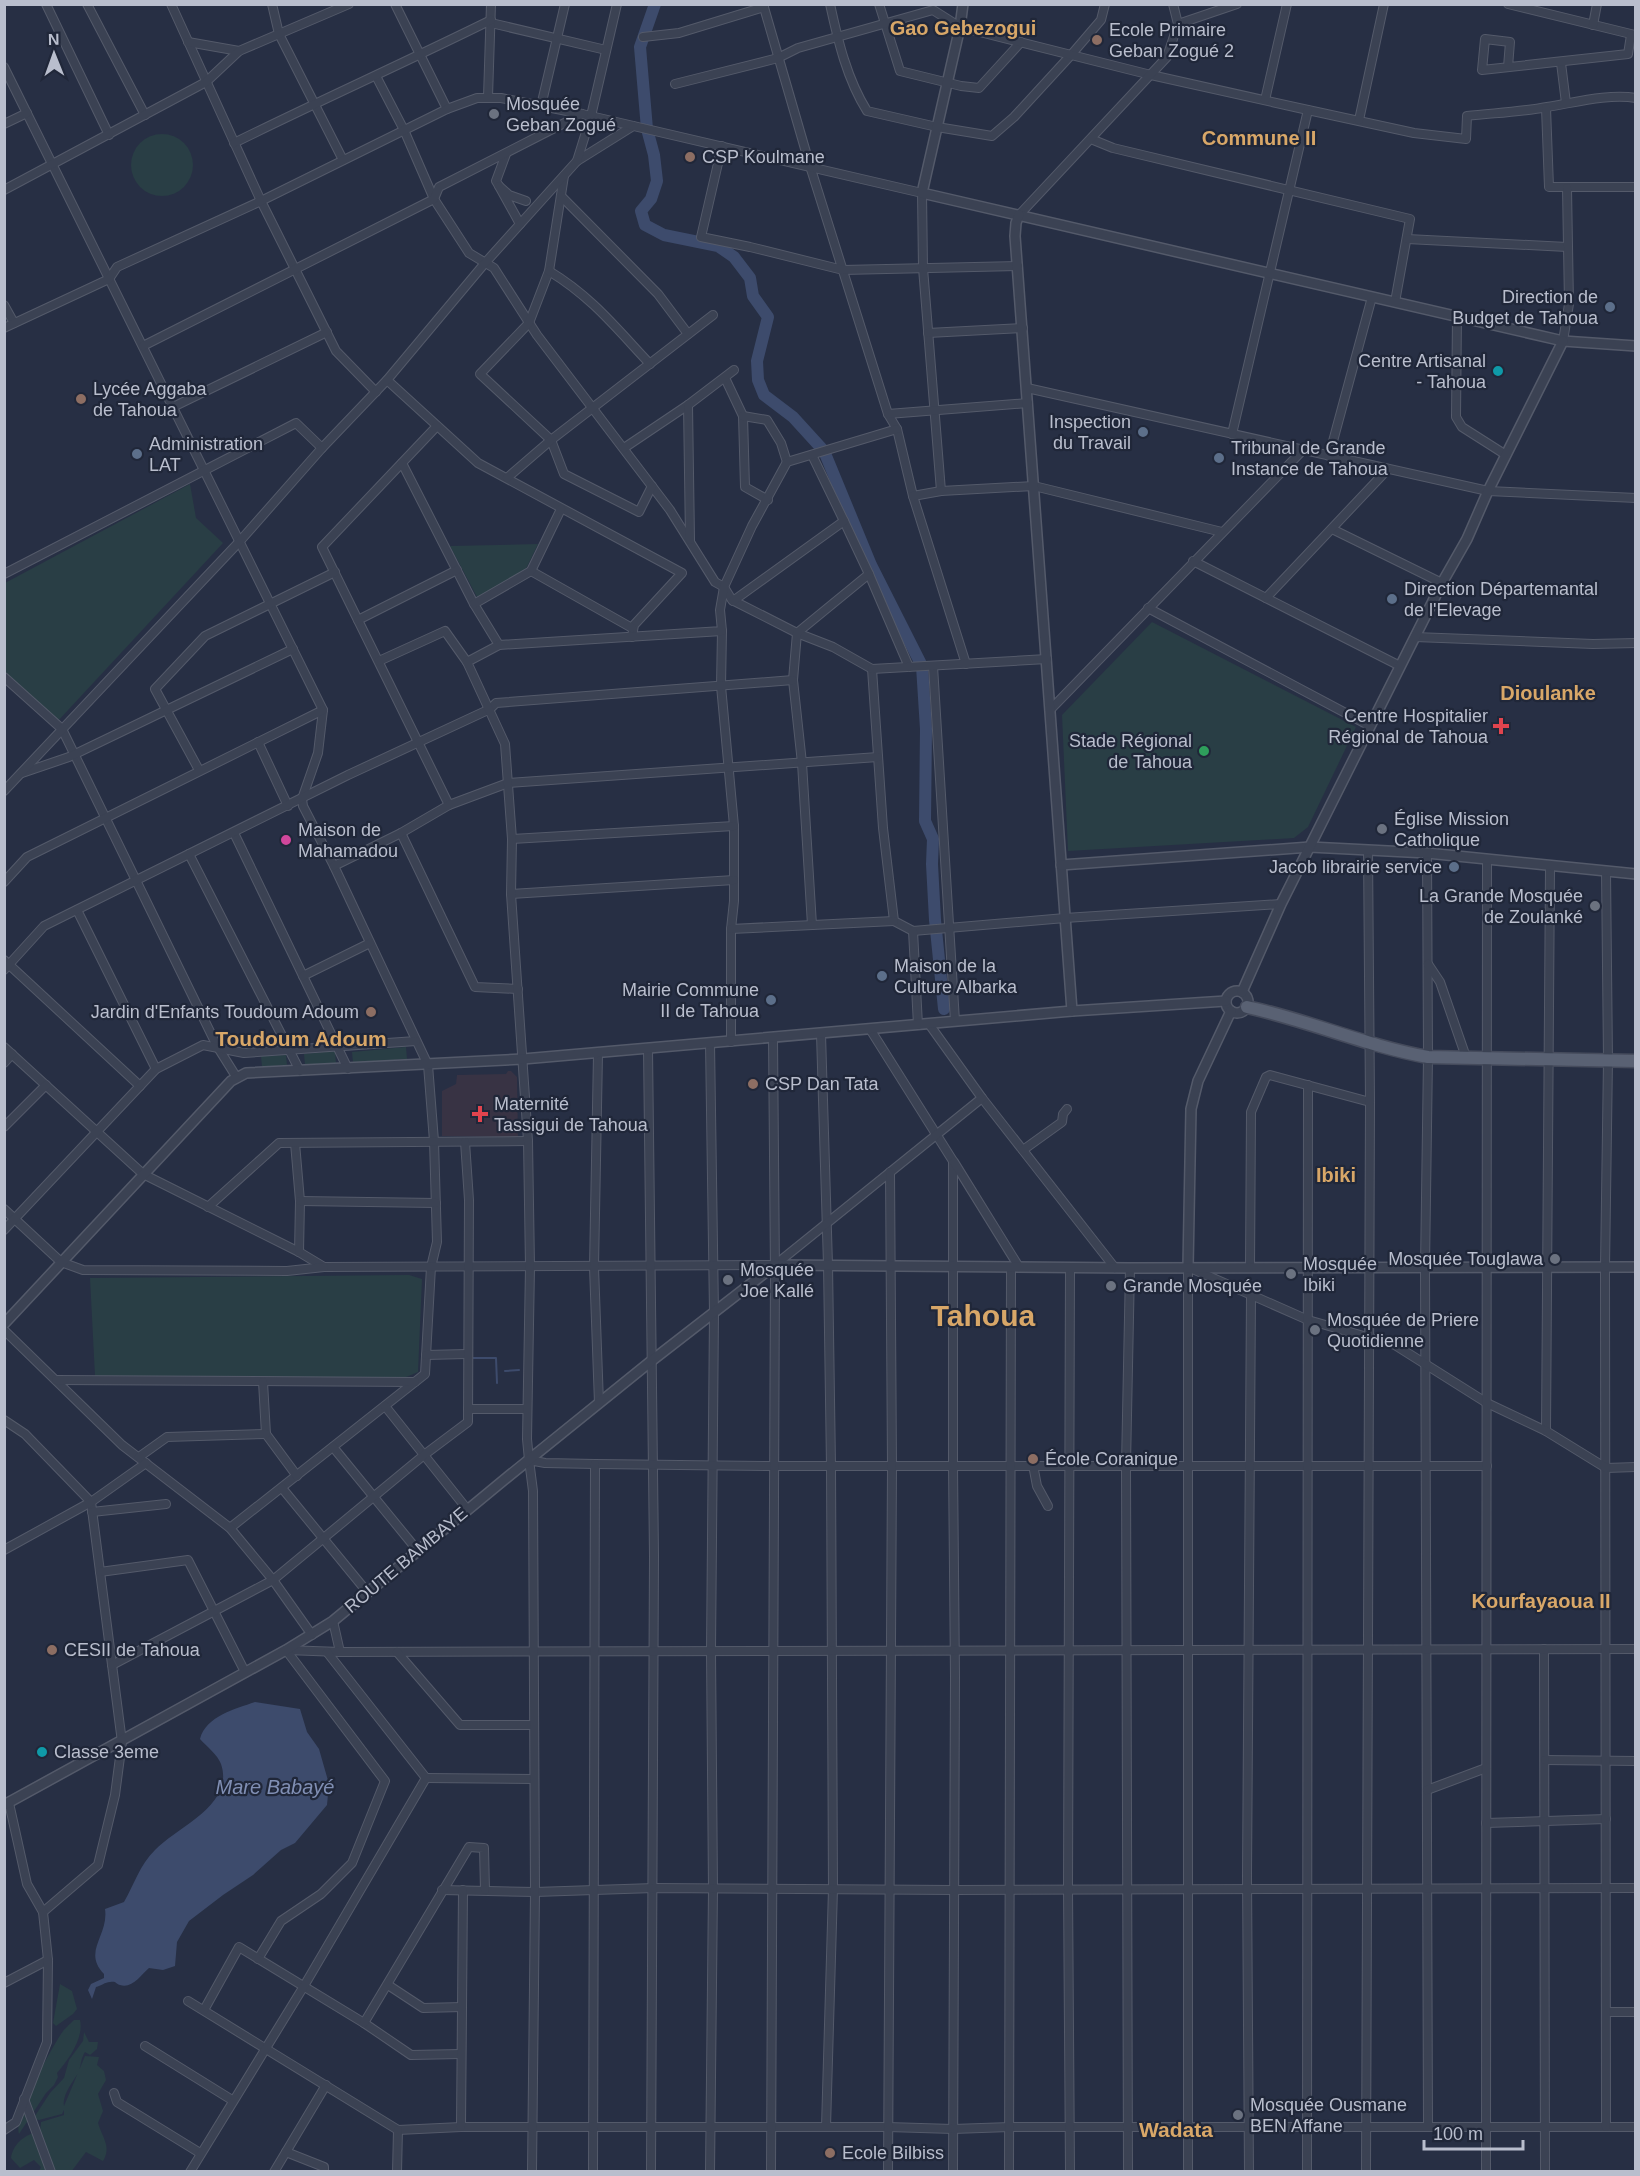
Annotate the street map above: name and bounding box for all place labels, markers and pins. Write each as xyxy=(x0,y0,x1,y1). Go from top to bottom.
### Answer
place label: Ecole Primaire Geban Zogué 2 xyxy=(1109,20,1234,61)
marker: Ecole Primaire Geban Zogué 2 xyxy=(1090,33,1104,47)
place label: Mosquée Geban Zogué xyxy=(506,94,616,135)
marker: Mosquée Geban Zogué xyxy=(487,107,501,121)
place label: CSP Koulmane xyxy=(702,147,825,167)
marker: CSP Koulmane xyxy=(683,150,697,164)
place label: Direction de Budget de Tahoua xyxy=(1452,287,1599,328)
marker: Direction de Budget de Tahoua xyxy=(1603,300,1617,314)
place label: Centre Artisanal - Tahoua xyxy=(1358,351,1487,392)
marker: Centre Artisanal - Tahoua xyxy=(1491,364,1505,378)
place label: Lycée Aggaba de Tahoua xyxy=(93,379,207,420)
marker: Lycée Aggaba de Tahoua xyxy=(74,392,88,406)
place label: Inspection du Travail xyxy=(1049,412,1131,453)
marker: Inspection du Travail xyxy=(1136,425,1150,439)
place label: Administration LAT xyxy=(149,434,263,475)
place label: Tribunal de Grande Instance de Tahoua xyxy=(1231,438,1389,479)
marker: Administration LAT xyxy=(130,447,144,461)
marker: Tribunal de Grande Instance de Tahoua xyxy=(1212,451,1226,465)
place label: Direction Départemantal de l'Elevage xyxy=(1404,579,1598,620)
marker: Direction Départemantal de l'Elevage xyxy=(1385,592,1399,606)
place label: Centre Hospitalier Régional de Tahoua xyxy=(1328,706,1489,747)
marker: Centre Hospitalier Régional de Tahoua xyxy=(1492,717,1510,735)
place label: Stade Régional de Tahoua xyxy=(1069,731,1193,772)
marker: Stade Régional de Tahoua xyxy=(1197,744,1211,758)
place label: Église Mission Catholique xyxy=(1394,809,1509,850)
place label: Maison de Mahamadou xyxy=(298,820,398,861)
marker: Église Mission Catholique xyxy=(1375,822,1389,836)
marker: Maison de Mahamadou xyxy=(279,833,293,847)
place label: Jacob librairie service xyxy=(1269,857,1442,877)
marker: Jacob librairie service xyxy=(1447,860,1461,874)
place label: La Grande Mosquée de Zoulanké xyxy=(1419,886,1583,927)
marker: La Grande Mosquée de Zoulanké xyxy=(1588,899,1602,913)
place label: Maison de la Culture Albarka xyxy=(894,956,1018,997)
marker: Maison de la Culture Albarka xyxy=(875,969,889,983)
place label: Mairie Commune II de Tahoua xyxy=(622,980,760,1021)
marker: Mairie Commune II de Tahoua xyxy=(764,993,778,1007)
place label: Jardin d'Enfants Toudoum Adoum xyxy=(91,1002,359,1022)
marker: Jardin d'Enfants Toudoum Adoum xyxy=(364,1005,378,1019)
place label: CSP Dan Tata xyxy=(765,1074,879,1094)
marker: CSP Dan Tata xyxy=(746,1077,760,1091)
place label: Maternité Tassigui de Tahoua xyxy=(494,1094,649,1135)
marker: Maternité Tassigui de Tahoua xyxy=(471,1105,489,1123)
place label: Mosquée Touglawa xyxy=(1388,1249,1544,1269)
marker: Mosquée Touglawa xyxy=(1548,1252,1562,1266)
place label: Mosquée Ibiki xyxy=(1303,1254,1377,1295)
place label: Mosquée Joe Kallé xyxy=(740,1260,814,1301)
marker: Mosquée Ibiki xyxy=(1284,1267,1298,1281)
marker: Mosquée Joe Kallé xyxy=(721,1273,735,1287)
place label: Grande Mosquée xyxy=(1123,1276,1262,1296)
marker: Grande Mosquée xyxy=(1104,1279,1118,1293)
place label: Mosquée de Priere Quotidienne xyxy=(1327,1310,1479,1351)
marker: Mosquée de Priere Quotidienne xyxy=(1308,1323,1322,1337)
place label: École Coranique xyxy=(1045,1449,1178,1469)
marker: École Coranique xyxy=(1026,1452,1040,1466)
place label: CESII de Tahoua xyxy=(64,1640,201,1660)
marker: CESII de Tahoua xyxy=(45,1643,59,1657)
place label: Classe 3eme xyxy=(54,1742,159,1762)
marker: Classe 3eme xyxy=(35,1745,49,1759)
place label: Mosquée Ousmane BEN Affane xyxy=(1250,2095,1407,2136)
marker: Mosquée Ousmane BEN Affane xyxy=(1231,2108,1245,2122)
place label: Ecole Bilbiss xyxy=(842,2143,944,2163)
marker: Ecole Bilbiss xyxy=(823,2146,837,2160)

